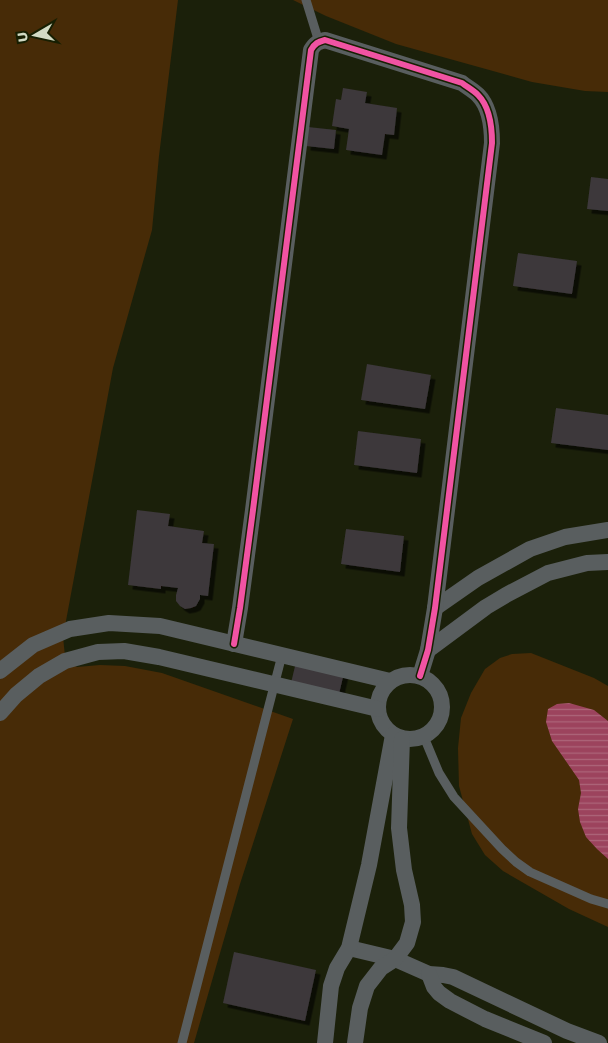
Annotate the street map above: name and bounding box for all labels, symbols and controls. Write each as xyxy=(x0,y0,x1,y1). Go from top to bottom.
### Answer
north arrow xyxy=(10,10,60,60)
text: U xyxy=(13,31,31,43)

